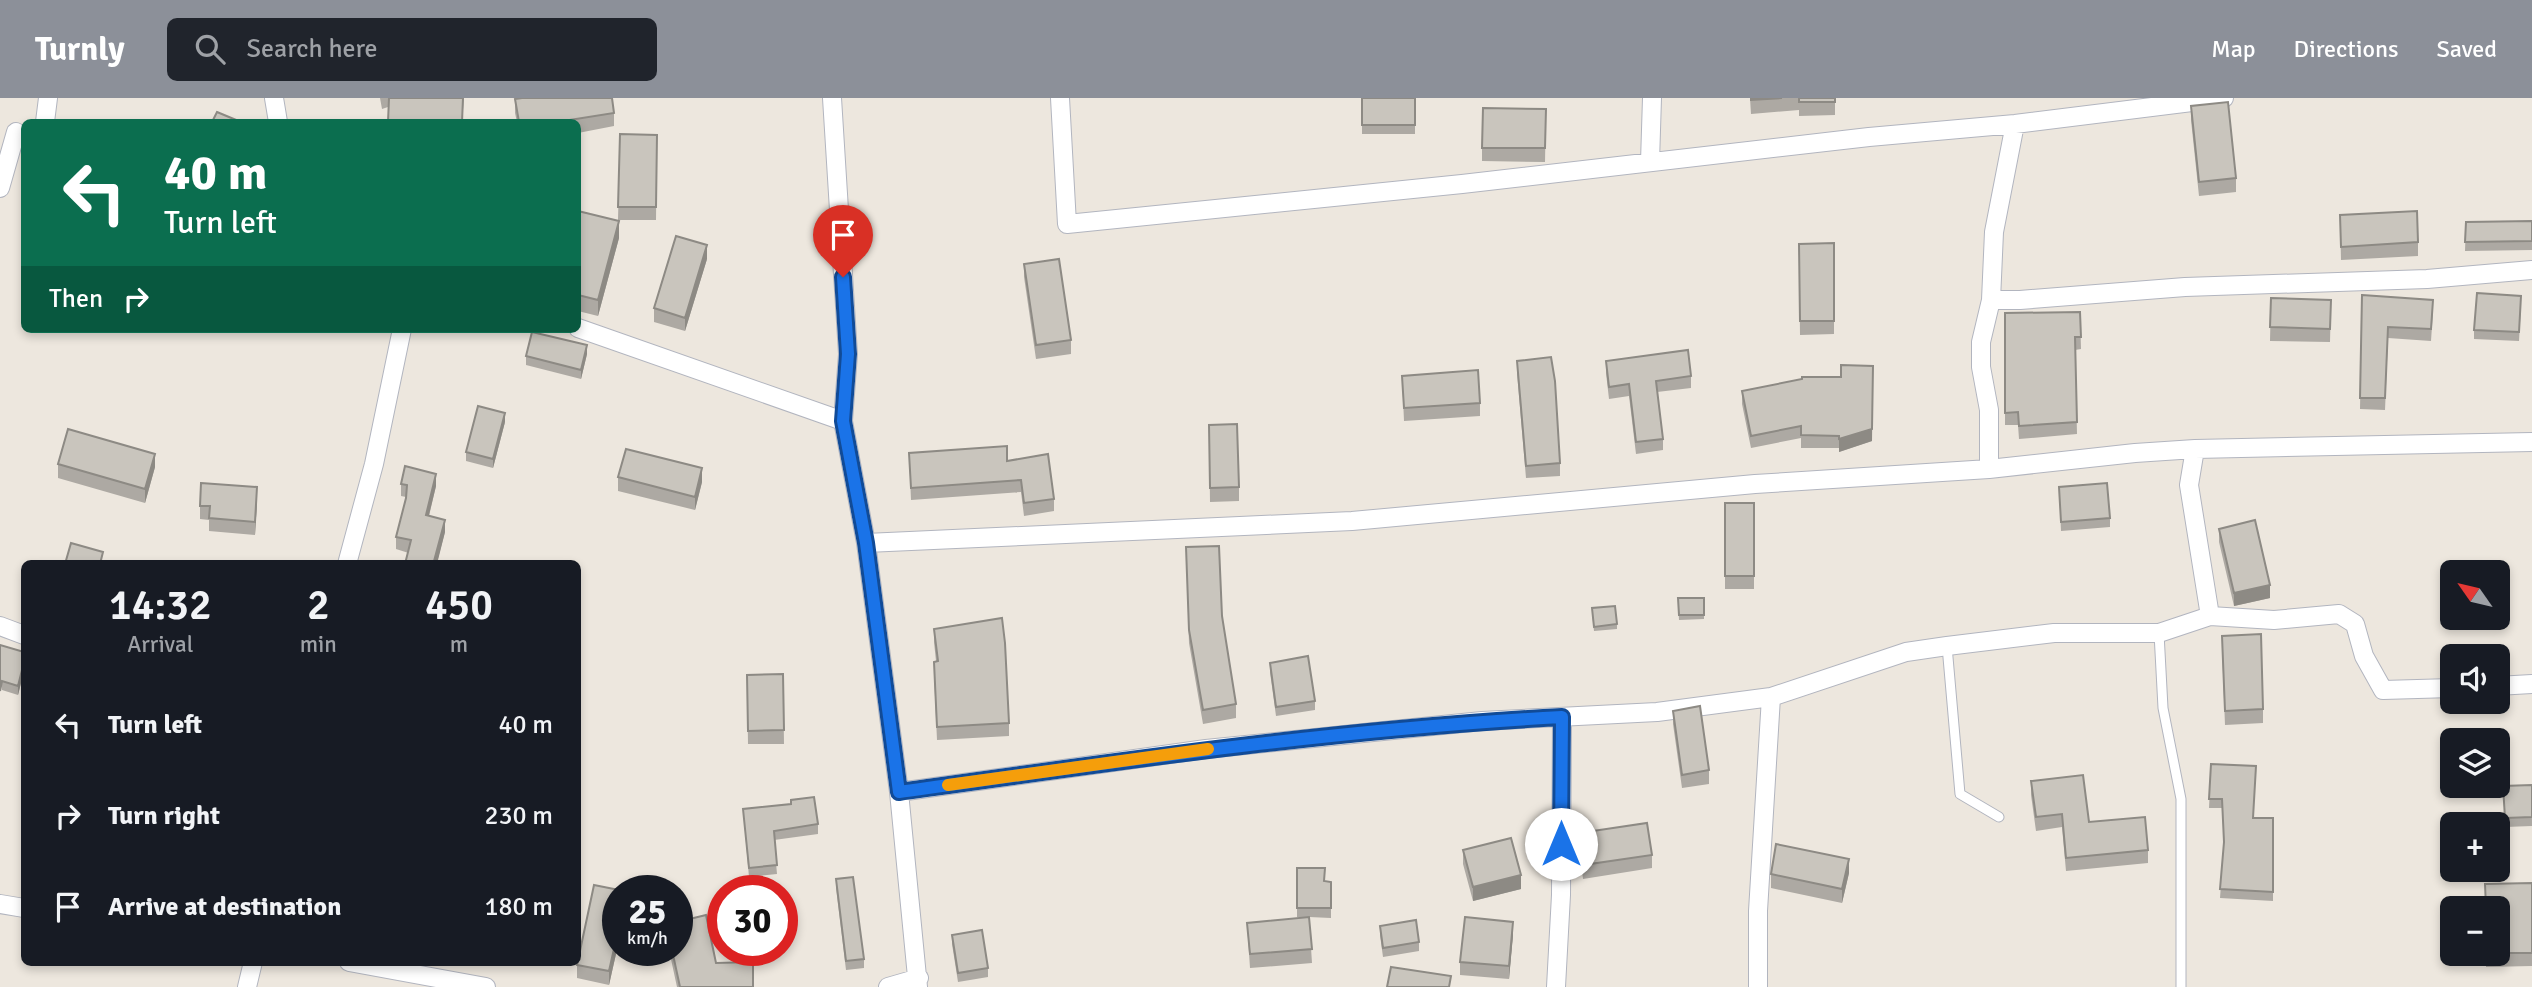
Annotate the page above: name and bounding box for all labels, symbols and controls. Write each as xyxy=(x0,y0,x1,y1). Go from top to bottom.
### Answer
search box xyxy=(167,18,657,81)
text: Turnly xyxy=(35,29,125,70)
icon: search xyxy=(191,30,229,68)
text: Search here xyxy=(247,33,378,65)
text: Map xyxy=(2211,34,2256,64)
text: Directions xyxy=(2294,34,2399,64)
text: Saved xyxy=(2437,34,2497,64)
text: 40 m xyxy=(164,143,267,203)
icon: left xyxy=(49,147,140,238)
text: Turn left xyxy=(164,203,277,242)
pin xyxy=(813,205,873,277)
icon: arrive xyxy=(824,216,862,254)
icon: right xyxy=(117,280,155,318)
text: Then xyxy=(49,283,103,315)
north arrow xyxy=(2440,560,2510,630)
map controls xyxy=(2440,560,2510,966)
text: 14:32 xyxy=(109,580,212,631)
text: 2 xyxy=(307,580,330,631)
text: 450 xyxy=(425,580,493,631)
text: Arrival xyxy=(127,630,193,659)
text: min xyxy=(300,630,337,659)
text: m xyxy=(450,630,468,659)
button: sound xyxy=(2440,644,2510,714)
icon: left xyxy=(49,706,87,744)
text: Turn left xyxy=(108,709,202,741)
text: 40 m xyxy=(498,709,553,741)
button: layers xyxy=(2440,728,2510,798)
icon: right xyxy=(49,797,87,835)
text: Turn right xyxy=(108,800,220,832)
text: 230 m xyxy=(484,800,553,832)
position arrow xyxy=(1524,807,1598,881)
button: + xyxy=(2440,812,2510,882)
speed limit sign: 30 xyxy=(707,875,798,966)
icon: arrive xyxy=(49,888,87,926)
text: 25 xyxy=(629,890,666,933)
text: Arrive at destination xyxy=(108,891,341,923)
text: 180 m xyxy=(484,891,553,923)
button: − xyxy=(2440,896,2510,966)
text: km/h xyxy=(627,927,668,949)

